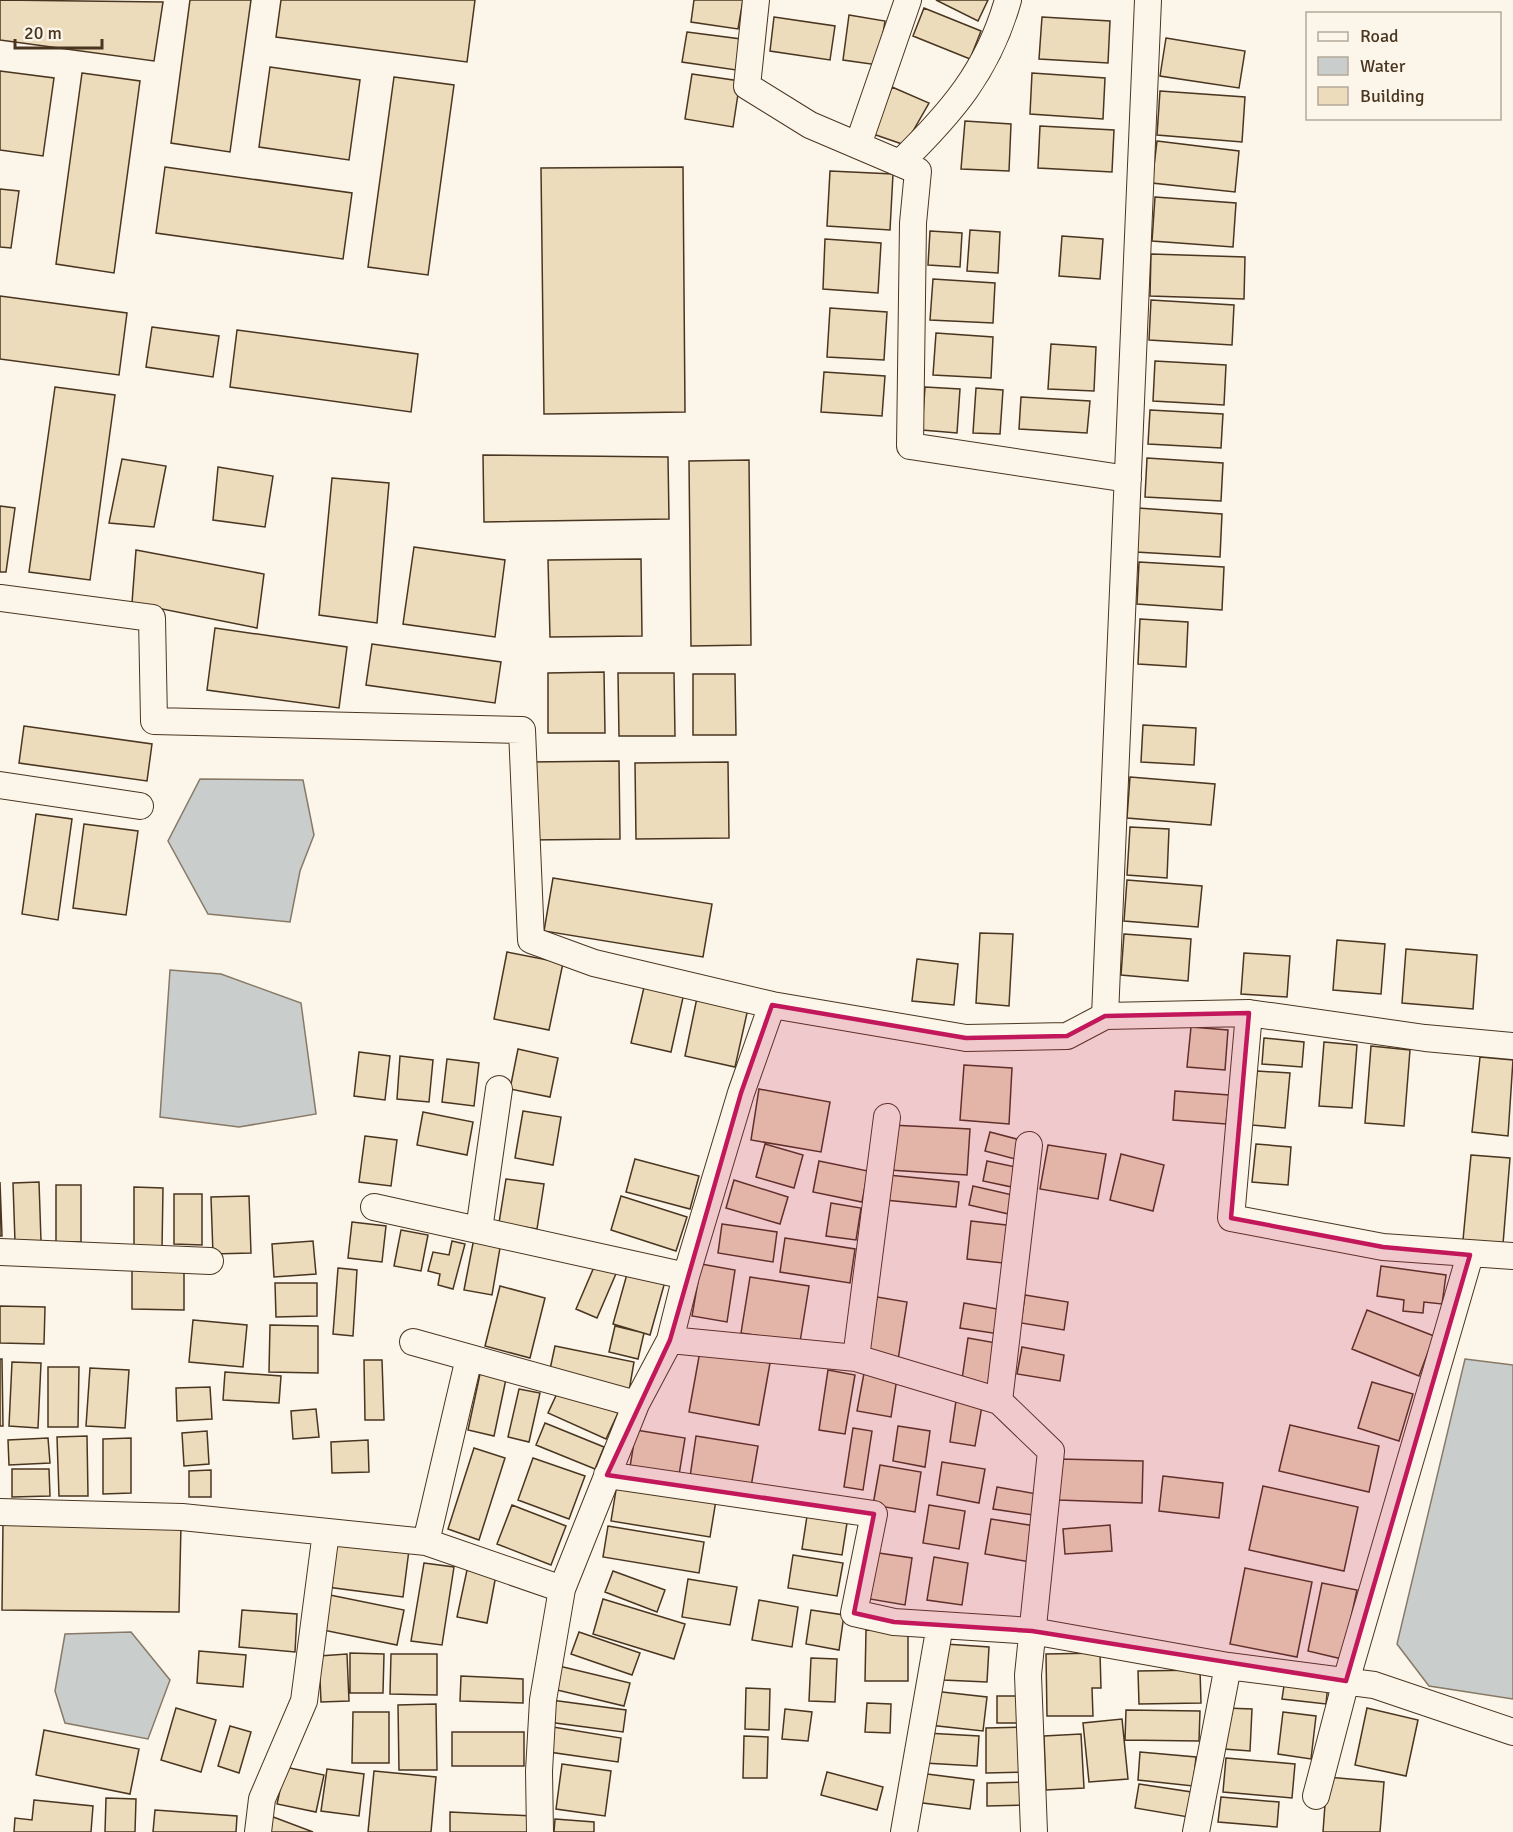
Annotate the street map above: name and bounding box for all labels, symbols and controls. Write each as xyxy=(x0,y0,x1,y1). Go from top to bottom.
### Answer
scale bar xyxy=(15,12,102,50)
legend xyxy=(1306,12,1501,120)
text: 20 m xyxy=(24,22,62,44)
text: Road xyxy=(1360,25,1399,47)
text: Water xyxy=(1360,55,1406,77)
text: Building xyxy=(1360,85,1424,107)

